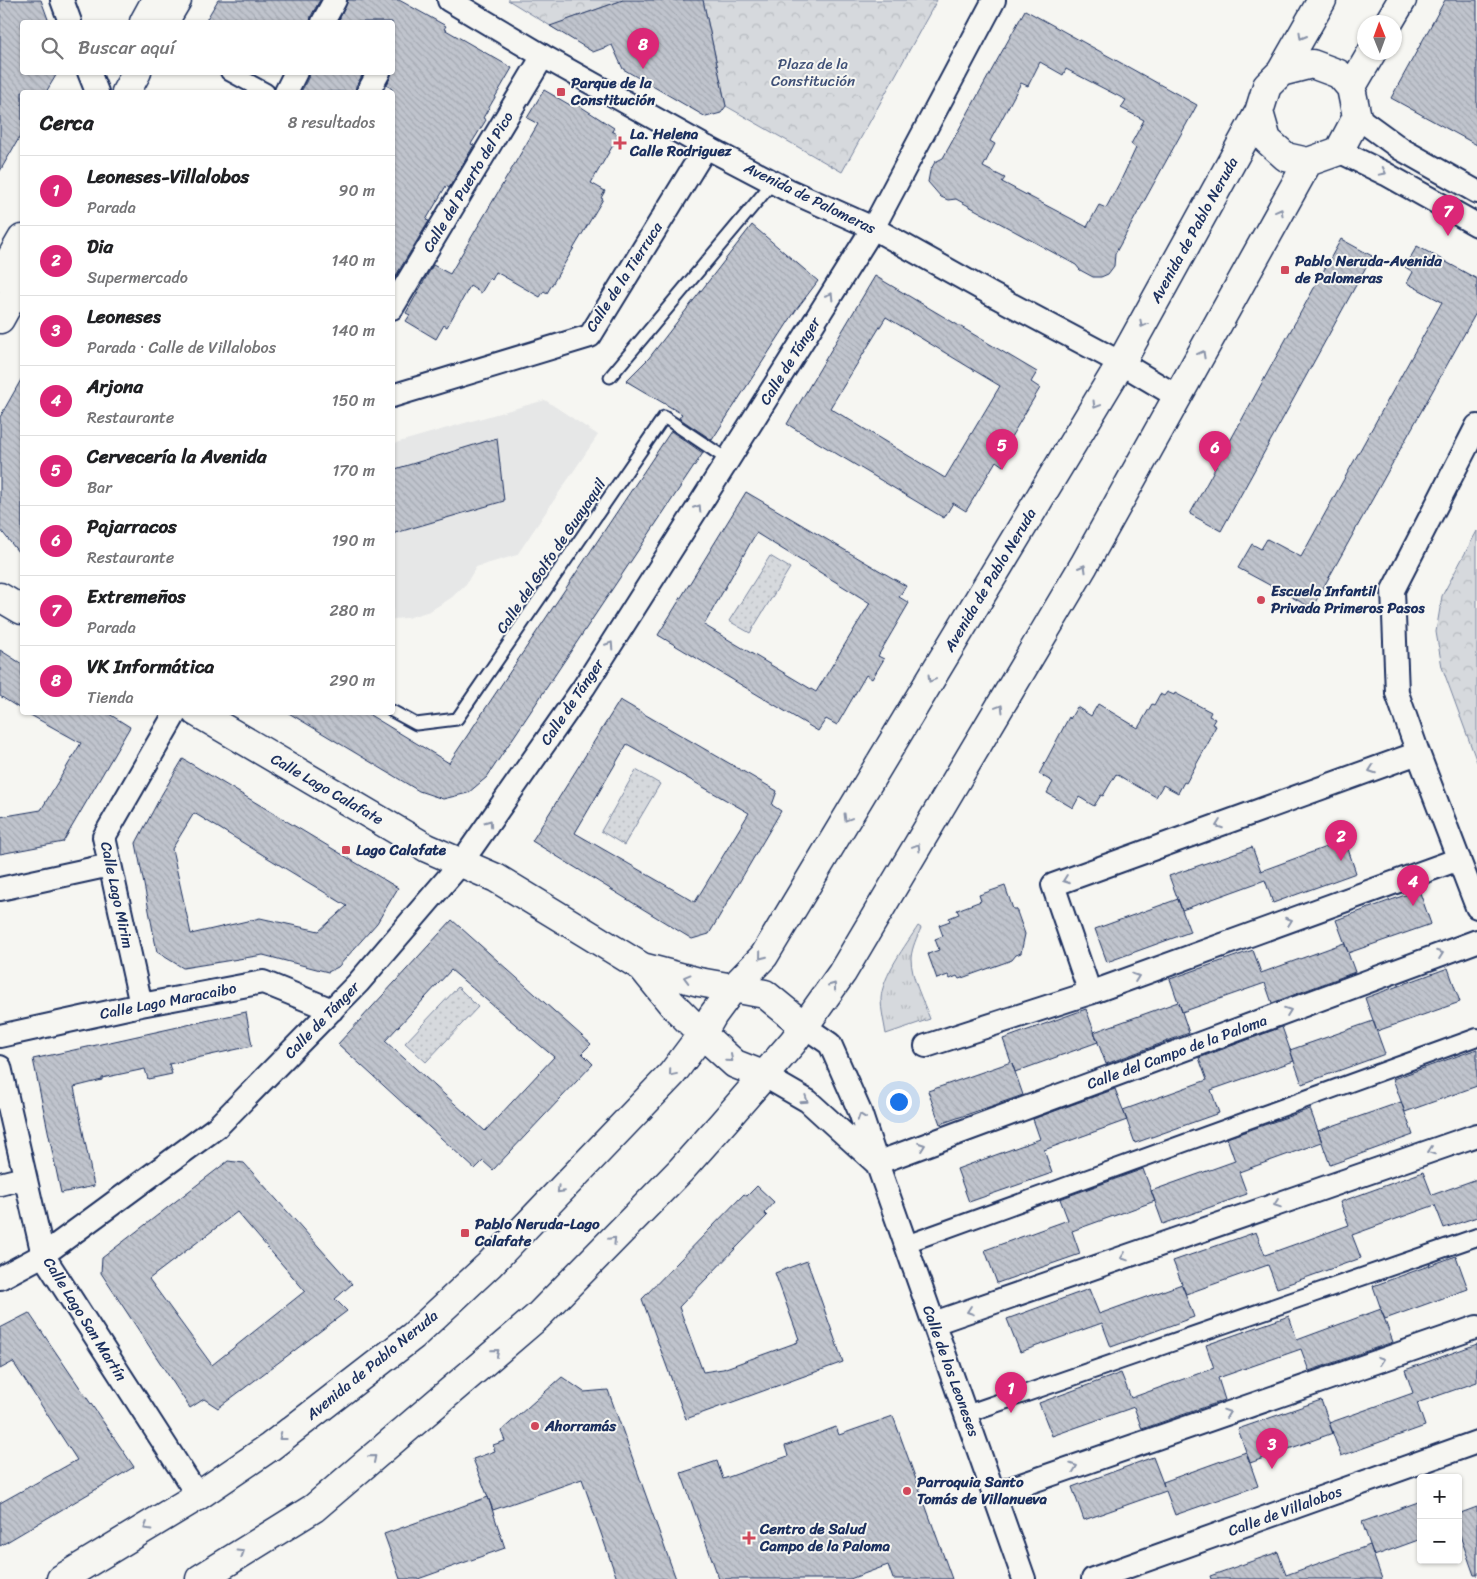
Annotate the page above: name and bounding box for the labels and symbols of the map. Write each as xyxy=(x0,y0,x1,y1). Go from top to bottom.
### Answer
north arrow xyxy=(1357,15,1402,60)
pin: 8 xyxy=(627,28,659,69)
one-way arrow xyxy=(1298,30,1308,39)
park label: Plaza de la Constitución xyxy=(771,51,855,94)
place label: Parque de la Constitución xyxy=(570,70,656,113)
marker: Parque de la Constitución xyxy=(555,86,567,98)
street label: Calle del Puerto del Pico xyxy=(415,106,521,258)
place label: La. Helena Calle Rodriguez xyxy=(629,121,733,164)
marker: La. Helena Calle Rodriguez xyxy=(614,137,626,149)
street label: Avenida de Pablo Neruda xyxy=(1142,152,1245,309)
street label: Avenida de Palomeras xyxy=(739,154,880,241)
one-way arrow xyxy=(1378,166,1387,176)
pin: 7 xyxy=(1432,195,1464,236)
one-way arrow xyxy=(1274,209,1284,218)
street label: Calle de la Tierruca xyxy=(579,216,670,337)
place label: Pablo Neruda-Avenida de Palomeras xyxy=(1295,248,1442,291)
marker: Pablo Neruda-Avenida de Palomeras xyxy=(1279,264,1291,276)
one-way arrow xyxy=(824,293,834,302)
street label: Calle de Tánger xyxy=(752,311,828,410)
one-way arrow xyxy=(1139,318,1149,327)
one-way arrow xyxy=(1195,351,1205,360)
one-way arrow xyxy=(1093,399,1103,408)
pin: 5 xyxy=(986,429,1018,470)
pin: 6 xyxy=(1199,431,1231,472)
street label: Calle del Golfo de Guayaquil xyxy=(489,472,613,639)
street label: Avenida de Pablo Neruda xyxy=(936,503,1044,658)
one-way arrow xyxy=(691,505,701,514)
one-way arrow xyxy=(1076,564,1086,573)
place label: Escuela Infantil Privada Primeros Pasos xyxy=(1271,578,1425,621)
marker: Escuela Infantil Privada Primeros Pasos xyxy=(1255,594,1267,606)
one-way arrow xyxy=(604,642,613,651)
street label: Calle de Tánger xyxy=(533,653,611,751)
one-way arrow xyxy=(927,673,937,682)
one-way arrow xyxy=(993,704,1003,713)
street label: Calle Lago Calafate xyxy=(266,746,389,832)
one-way arrow xyxy=(1368,764,1377,774)
one-way arrow xyxy=(843,812,853,821)
one-way arrow xyxy=(483,819,492,829)
one-way arrow xyxy=(1216,819,1224,829)
pin: 2 xyxy=(1325,820,1357,861)
place label: Lago Calafate xyxy=(356,837,447,863)
street label: Calle Lago Mirim xyxy=(93,839,141,951)
marker: Lago Calafate xyxy=(340,844,352,856)
one-way arrow xyxy=(910,844,920,853)
pin: 4 xyxy=(1397,865,1429,906)
one-way arrow xyxy=(1063,874,1071,884)
one-way arrow xyxy=(1284,917,1293,927)
one-way arrow xyxy=(760,950,768,959)
one-way arrow xyxy=(1436,950,1444,960)
one-way arrow xyxy=(1131,973,1140,983)
street label: Calle de Tánger xyxy=(278,974,367,1065)
one-way arrow xyxy=(684,974,692,984)
street label: Calle Lago Maracaibo xyxy=(98,975,239,1027)
one-way arrow xyxy=(827,983,835,992)
street label: Calle del Campo de la Paloma xyxy=(1083,1007,1271,1097)
one-way arrow xyxy=(1283,1007,1292,1017)
one-way arrow xyxy=(724,1053,733,1062)
one-way arrow xyxy=(669,1067,678,1076)
your location xyxy=(886,1089,912,1115)
one-way arrow xyxy=(799,1094,809,1103)
one-way arrow xyxy=(857,1113,867,1122)
one-way arrow xyxy=(917,1142,926,1152)
one-way arrow xyxy=(1427,1145,1436,1155)
one-way arrow xyxy=(557,1185,566,1194)
one-way arrow xyxy=(1274,1198,1282,1208)
place label: Pablo Neruda-Lago Calafate xyxy=(474,1211,600,1254)
marker: Pablo Neruda-Lago Calafate xyxy=(459,1227,471,1239)
one-way arrow xyxy=(607,1236,616,1245)
street label: Calle Lago San Martín xyxy=(36,1252,134,1386)
one-way arrow xyxy=(1120,1252,1129,1262)
street label: Calle de los Leoneses xyxy=(915,1302,987,1440)
street label: Avenida de Pablo Neruda xyxy=(299,1303,444,1427)
one-way arrow xyxy=(966,1305,975,1315)
one-way arrow xyxy=(490,1350,499,1358)
one-way arrow xyxy=(1376,1356,1385,1366)
pin: 1 xyxy=(995,1372,1027,1413)
one-way arrow xyxy=(1223,1409,1231,1419)
place label: Ahorramás xyxy=(544,1413,617,1439)
marker: Ahorramás xyxy=(529,1420,541,1432)
pin: 3 xyxy=(1256,1428,1288,1469)
one-way arrow xyxy=(278,1431,288,1440)
one-way arrow xyxy=(367,1455,376,1464)
one-way arrow xyxy=(1069,1463,1078,1473)
place label: Parroquia Santo Tomás de Villanueva xyxy=(917,1469,1048,1512)
street label: Calle de Villalobos xyxy=(1224,1478,1346,1544)
marker: Parroquia Santo Tomás de Villanueva xyxy=(901,1485,913,1497)
place label: Centro de Salud Campo de la Paloma xyxy=(759,1516,890,1559)
one-way arrow xyxy=(143,1520,152,1530)
marker: Centro de Salud Campo de la Paloma xyxy=(742,1531,756,1545)
one-way arrow xyxy=(236,1550,245,1560)

